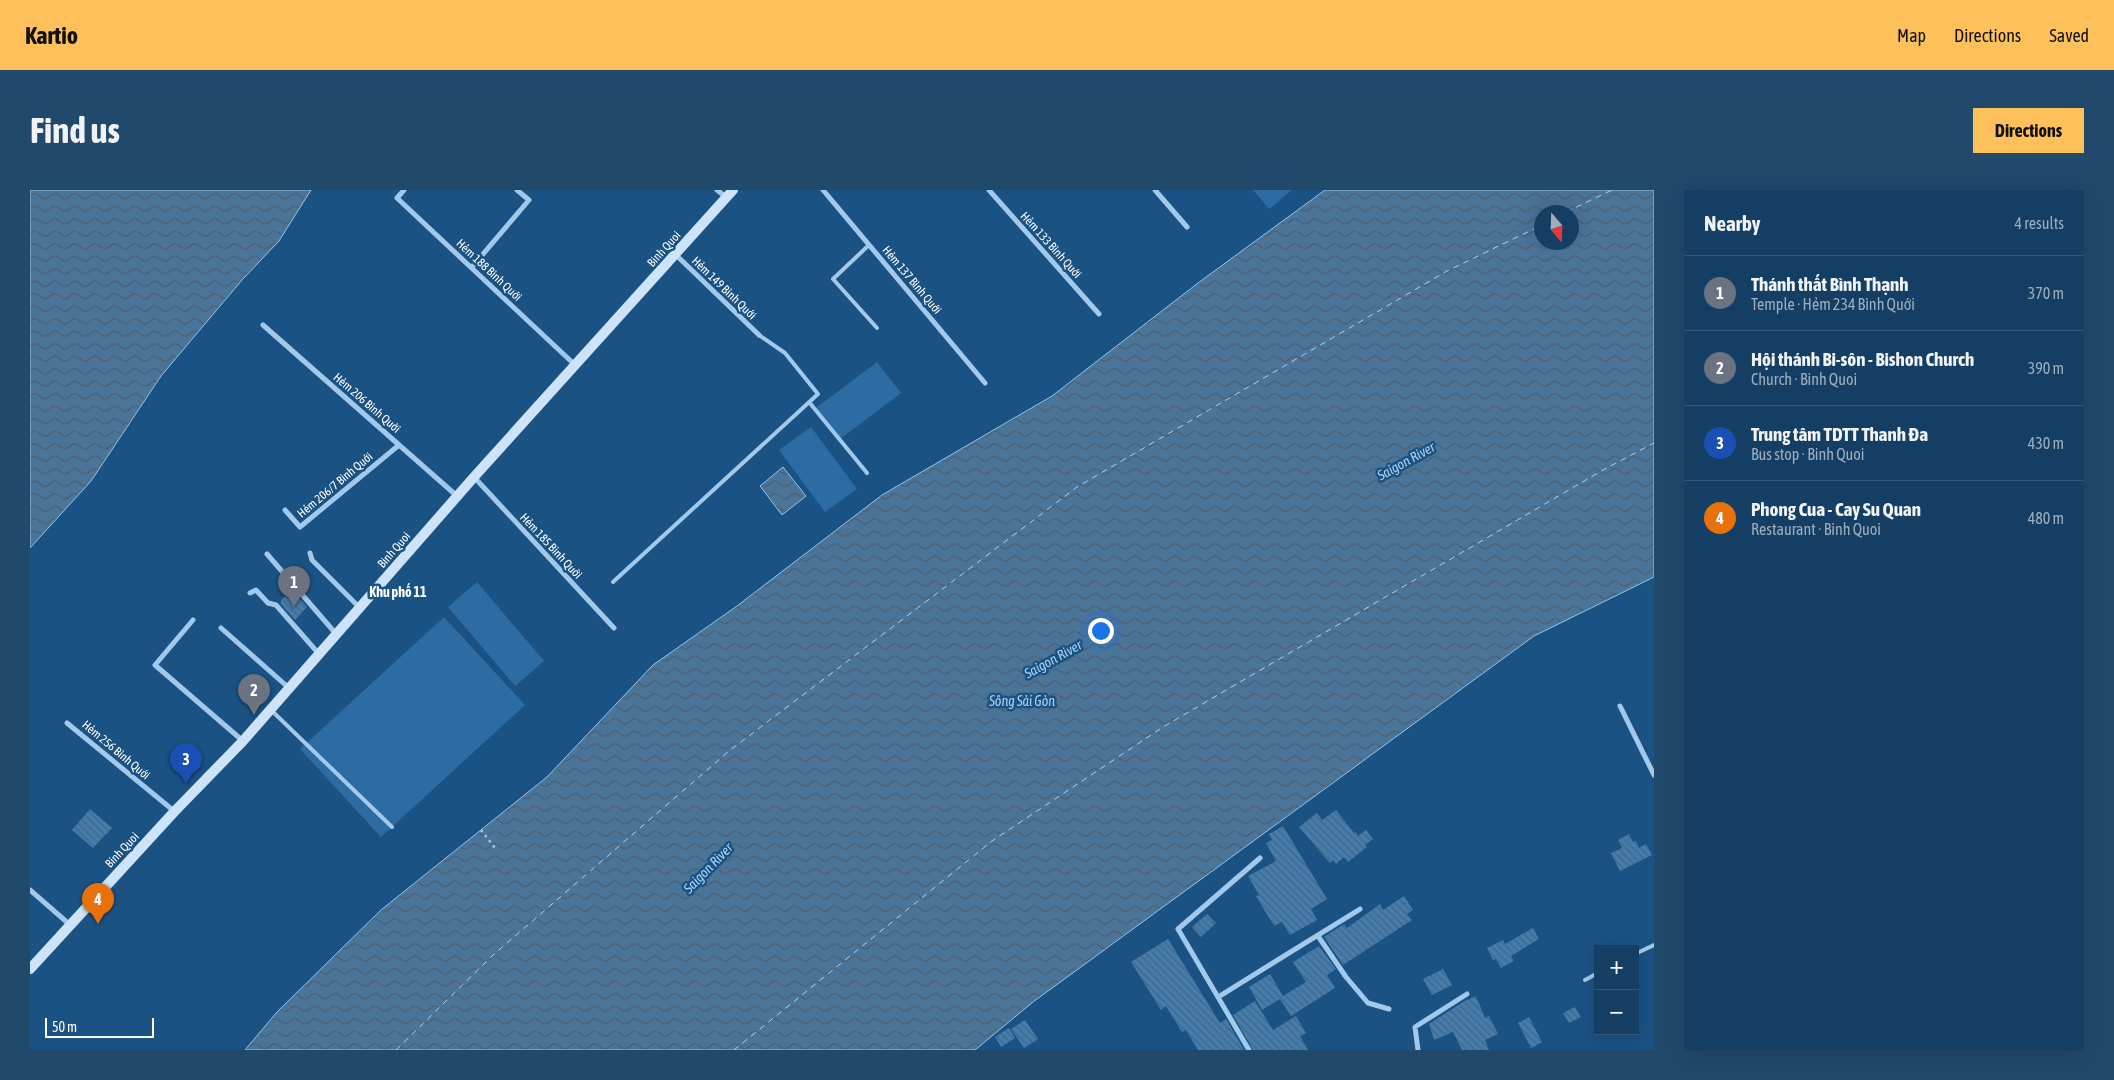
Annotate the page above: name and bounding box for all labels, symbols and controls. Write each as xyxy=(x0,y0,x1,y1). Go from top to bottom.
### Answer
text: Kartio xyxy=(25,22,78,49)
text: Map xyxy=(1897,25,1926,46)
text: Directions xyxy=(1954,25,2021,46)
text: Saved xyxy=(2049,25,2089,46)
button: Directions xyxy=(1973,108,2084,153)
text: Find us xyxy=(30,110,120,150)
north arrow xyxy=(1534,205,1579,250)
street label: Hẻm 133 Bình Quới xyxy=(1018,209,1084,281)
text: Nearby xyxy=(1704,211,1760,235)
text: 4 results xyxy=(2014,214,2064,232)
street label: Binh Quoi xyxy=(644,228,684,270)
street label: Hẻm 188 Bình Quới xyxy=(453,236,525,304)
street label: Hẻm 137 Bình Quới xyxy=(880,243,944,317)
street label: Hẻm 149 Bình Quới xyxy=(689,254,759,322)
text: Thánh thất Bình Thạnh xyxy=(1751,273,1909,295)
text: 1 xyxy=(1716,284,1724,302)
text: 370 m xyxy=(2028,284,2064,302)
text: Temple · Hẻm 234 Bình Quới xyxy=(1751,295,1915,313)
text: Hội thánh Bi-sôn - Bishon Church xyxy=(1751,348,1974,370)
text: 2 xyxy=(1716,359,1724,377)
text: 390 m xyxy=(2028,359,2064,377)
street label: Hẻm 206 Bình Quới xyxy=(331,370,403,436)
text: Church · Binh Quoi xyxy=(1751,370,1857,388)
text: Trung tâm TDTT Thanh Đa xyxy=(1751,423,1928,445)
text: 3 xyxy=(1716,434,1724,452)
text: 430 m xyxy=(2028,434,2064,452)
water label: Saigon River xyxy=(1373,438,1438,484)
text: Bus stop · Binh Quoi xyxy=(1751,445,1864,463)
street label: Hẻm 206/7 Bình Quới xyxy=(295,449,375,521)
text: Phong Cua - Cay Su Quan xyxy=(1751,498,1921,520)
text: 4 xyxy=(1716,509,1724,527)
text: 480 m xyxy=(2028,509,2064,527)
street label: Hẻm 185 Bình Quới xyxy=(517,510,585,582)
text: Restaurant · Binh Quoi xyxy=(1751,520,1881,538)
street label: Binh Quoi xyxy=(375,529,413,571)
pin: 1 xyxy=(278,566,310,607)
district label: Khu phố 11 xyxy=(369,583,427,600)
your location xyxy=(1088,618,1114,644)
water label: Saigon River xyxy=(1020,636,1085,682)
pin: 2 xyxy=(238,674,270,715)
water label: Sông Sài Gòn xyxy=(988,693,1055,709)
street label: Hẻm 256 Bình Quới xyxy=(79,718,153,782)
pin: 3 xyxy=(170,743,202,784)
street label: Binh Quoi xyxy=(102,830,142,870)
water label: Saigon River xyxy=(679,839,736,897)
pin: 4 xyxy=(82,883,114,924)
map controls xyxy=(1594,945,1639,1035)
button: + xyxy=(1594,945,1639,990)
button: − xyxy=(1594,990,1639,1035)
scale bar xyxy=(45,1015,154,1038)
text: 50 m xyxy=(52,1019,77,1035)

